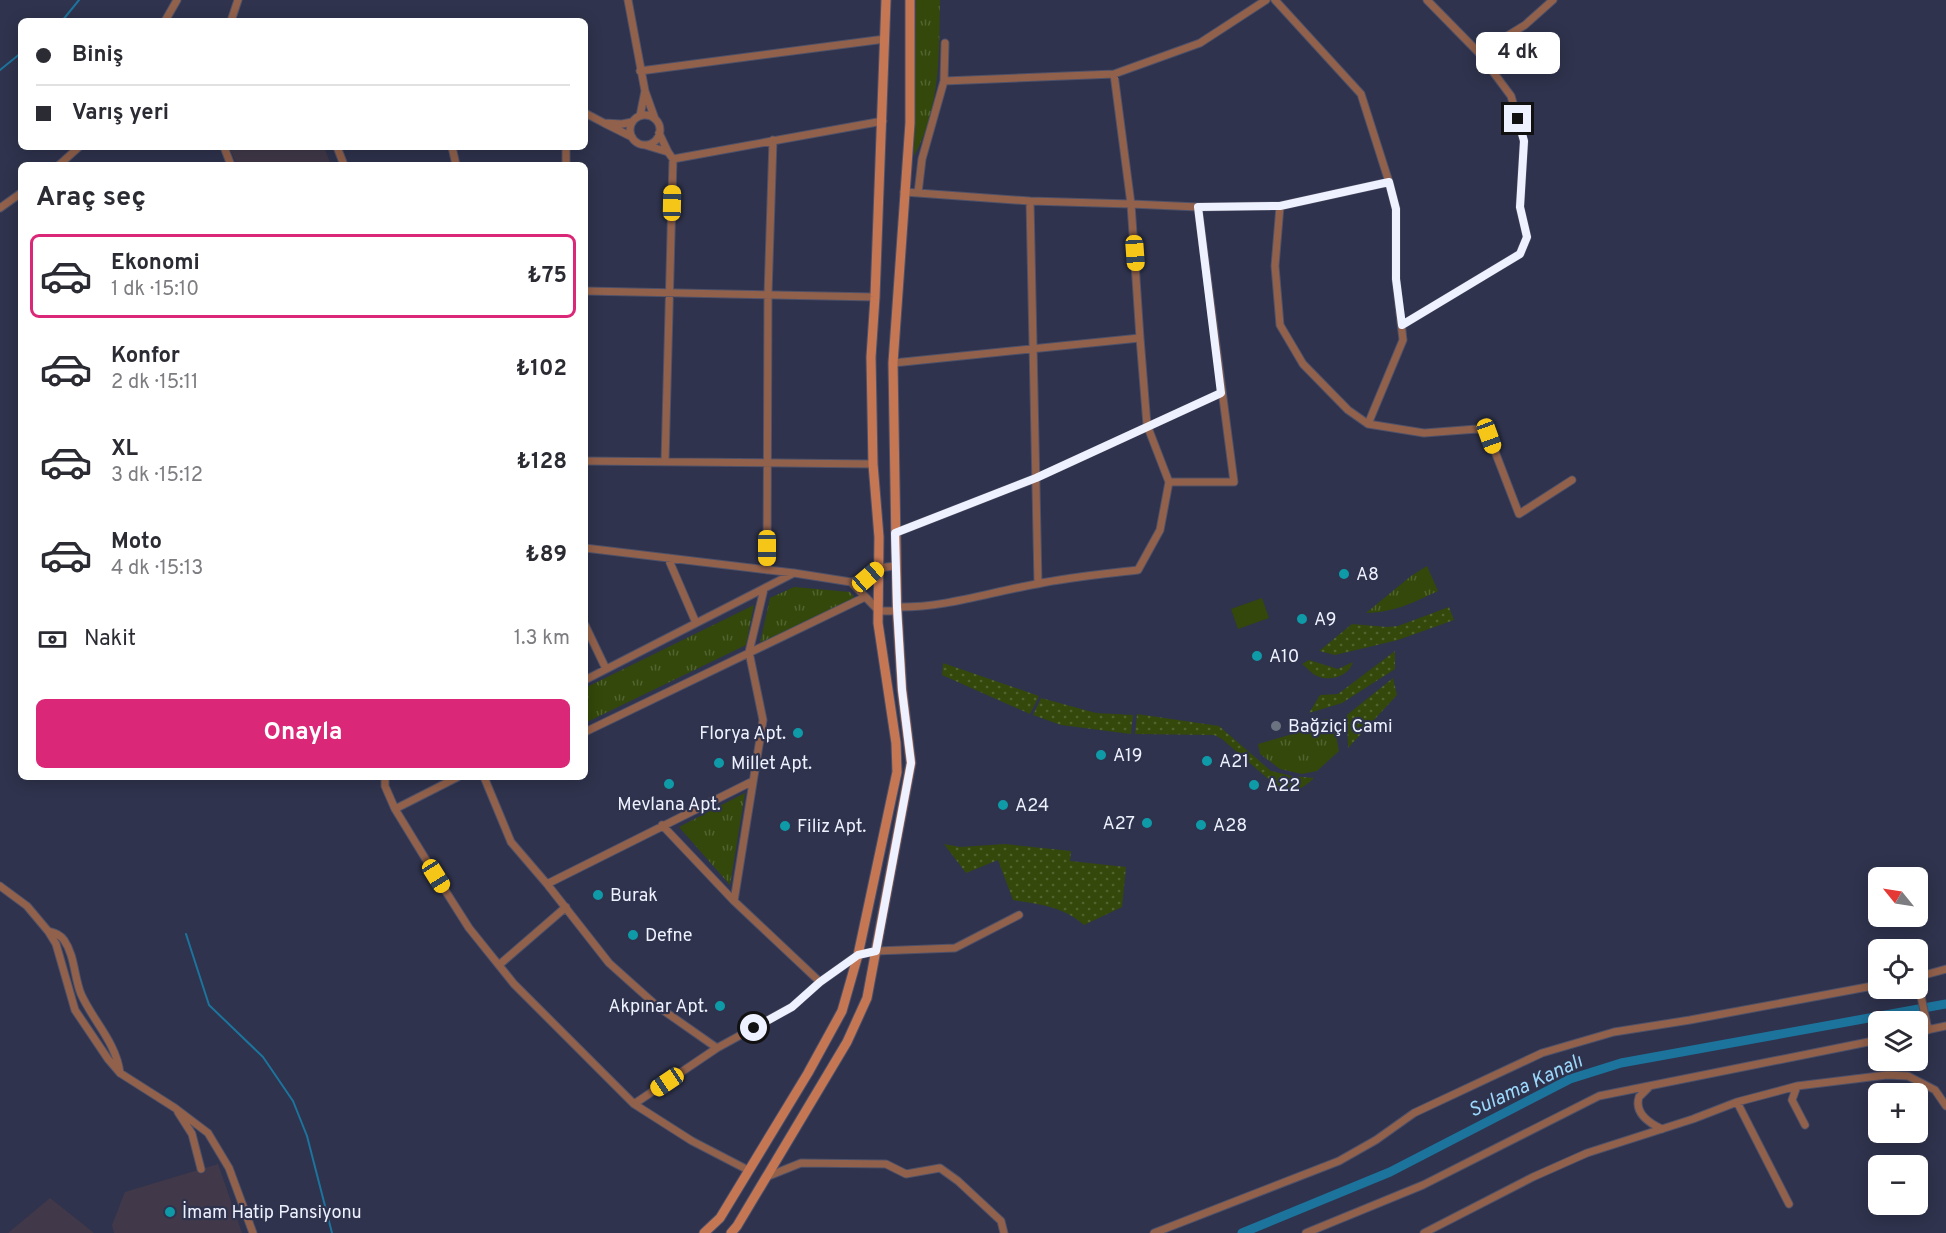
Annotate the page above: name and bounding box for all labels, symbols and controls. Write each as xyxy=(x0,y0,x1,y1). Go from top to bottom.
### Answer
callout: 4 dk xyxy=(1476,32,1560,74)
text: 4 dk xyxy=(1498,40,1538,66)
text: Biniş xyxy=(72,42,124,69)
text: Varış yeri xyxy=(72,100,169,127)
route end xyxy=(1504,105,1531,132)
text: Araç seç xyxy=(36,181,146,215)
car xyxy=(663,185,681,221)
car xyxy=(1125,234,1145,272)
icon: car xyxy=(39,249,93,303)
text: Ekonomi xyxy=(111,250,200,277)
text: ₺75 xyxy=(527,263,567,290)
text: 1 dk · 15:10 xyxy=(111,277,199,303)
icon: car xyxy=(39,342,93,396)
text: Konfor xyxy=(111,343,180,370)
text: ₺102 xyxy=(516,356,567,383)
text: 2 dk · 15:11 xyxy=(111,370,199,396)
car xyxy=(1474,416,1504,456)
icon: car xyxy=(39,435,93,489)
text: XL xyxy=(111,436,138,463)
text: ₺128 xyxy=(516,449,567,476)
text: 3 dk · 15:12 xyxy=(111,463,203,489)
icon: car xyxy=(39,528,93,582)
text: Moto xyxy=(111,529,162,556)
car xyxy=(758,530,776,566)
text: ₺89 xyxy=(525,542,567,569)
text: 4 dk · 15:13 xyxy=(111,556,203,582)
car xyxy=(849,558,887,596)
place label: A8 xyxy=(1356,564,1379,587)
marker: A8 xyxy=(1337,567,1351,581)
place label: A9 xyxy=(1314,609,1336,632)
marker: A9 xyxy=(1295,612,1309,626)
icon: cash xyxy=(36,623,69,656)
text: Nakit xyxy=(84,626,136,653)
text: 1.3 km xyxy=(514,626,570,652)
place label: A10 xyxy=(1269,646,1299,669)
marker: A10 xyxy=(1250,649,1264,663)
button: Onayla xyxy=(36,699,570,768)
place label: Bağziçi Cami xyxy=(1288,716,1393,739)
marker: Bağziçi Cami xyxy=(1269,719,1283,733)
place label: Florya Apt. xyxy=(699,723,786,746)
marker: Florya Apt. xyxy=(791,726,805,740)
place label: A19 xyxy=(1113,745,1143,768)
marker: A19 xyxy=(1094,748,1108,762)
place label: A21 xyxy=(1219,751,1249,774)
place label: Millet Apt. xyxy=(731,753,812,776)
marker: A21 xyxy=(1200,754,1214,768)
marker: Millet Apt. xyxy=(712,756,726,770)
place label: A22 xyxy=(1266,775,1300,798)
marker: Mevlana Apt. xyxy=(662,777,676,791)
marker: A22 xyxy=(1247,778,1261,792)
place label: Mevlana Apt. xyxy=(617,794,721,817)
place label: A24 xyxy=(1015,795,1049,818)
marker: A24 xyxy=(996,798,1010,812)
place label: A27 xyxy=(1103,813,1135,836)
place label: A28 xyxy=(1213,815,1247,838)
place label: Filiz Apt. xyxy=(797,816,866,839)
marker: A27 xyxy=(1140,816,1154,830)
marker: A28 xyxy=(1194,818,1208,832)
marker: Filiz Apt. xyxy=(778,819,792,833)
car xyxy=(419,856,453,896)
north arrow xyxy=(1868,867,1928,927)
map controls xyxy=(1868,867,1928,1215)
place label: Burak xyxy=(610,885,658,908)
marker: Burak xyxy=(591,888,605,902)
place label: Defne xyxy=(645,925,693,948)
marker: Defne xyxy=(626,928,640,942)
button: locate xyxy=(1868,939,1928,999)
place label: Akpınar Apt. xyxy=(608,996,708,1019)
marker: Akpınar Apt. xyxy=(713,999,727,1013)
button: layers xyxy=(1868,1011,1928,1071)
route start xyxy=(740,1014,767,1041)
water label: Sulama Kanalı xyxy=(1465,1049,1588,1125)
car xyxy=(647,1064,687,1100)
button: + xyxy=(1868,1083,1928,1143)
button: − xyxy=(1868,1155,1928,1215)
place label: İmam Hatip Pansiyonu xyxy=(182,1200,362,1225)
marker: İmam Hatip Pansiyonu xyxy=(163,1205,177,1219)

